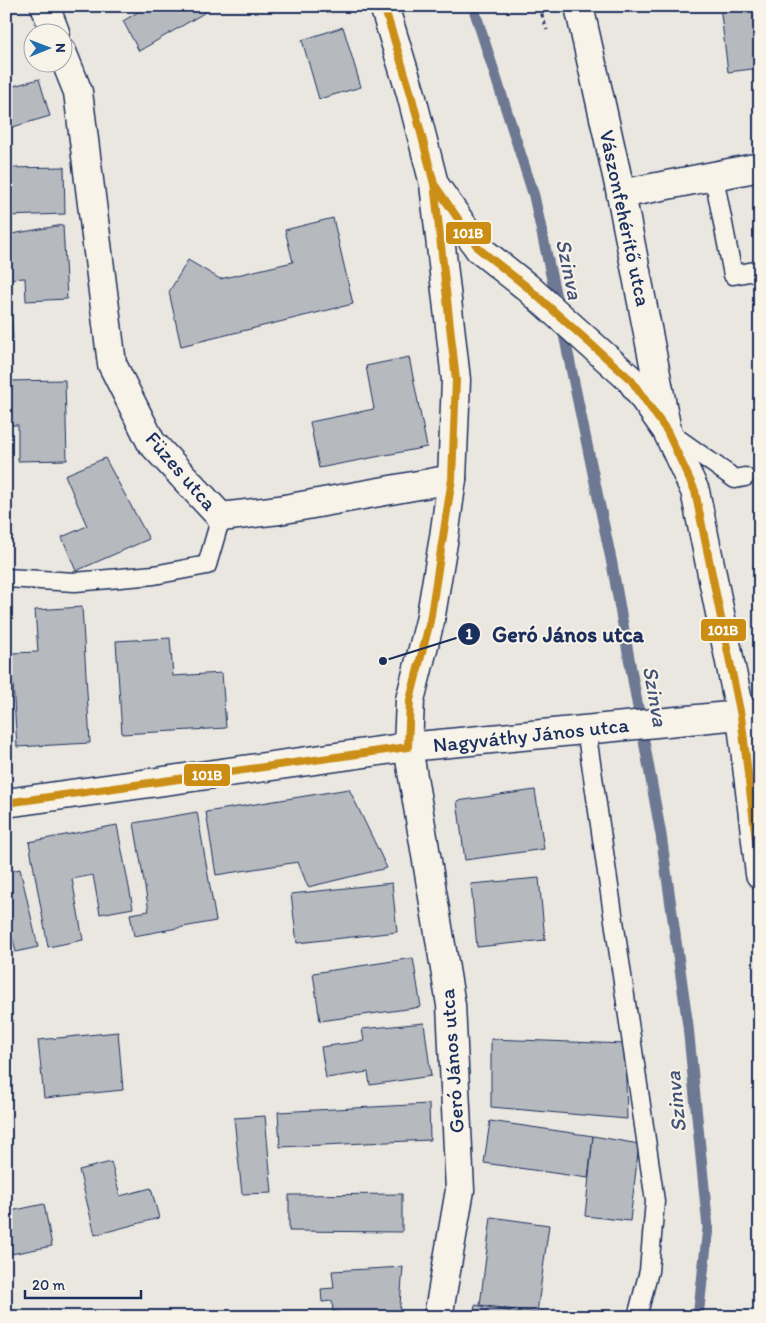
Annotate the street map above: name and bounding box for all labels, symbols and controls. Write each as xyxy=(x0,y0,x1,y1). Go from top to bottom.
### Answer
north arrow xyxy=(22,22,72,72)
text: N xyxy=(52,43,69,53)
street label: Vászonfehérítő utca xyxy=(595,127,656,308)
line badge: 101B xyxy=(445,221,492,245)
text: 101B xyxy=(453,225,483,242)
water label: Szinva xyxy=(550,236,589,303)
street label: Füzes utca xyxy=(140,426,222,515)
callout: Geró János utca xyxy=(457,616,653,653)
line badge: 101B xyxy=(700,618,747,642)
text: Geró János utca xyxy=(492,621,644,648)
text: 101B xyxy=(708,622,738,639)
text: 1 xyxy=(466,625,473,643)
water label: Szinva xyxy=(637,664,674,730)
street label: Nagyváthy János utca xyxy=(432,712,630,757)
line badge: 101B xyxy=(183,763,231,787)
text: 101B xyxy=(192,767,222,784)
street label: Geró János utca xyxy=(434,988,469,1134)
water label: Szinva xyxy=(659,1069,692,1134)
scale bar xyxy=(25,1268,141,1300)
text: 20 m xyxy=(32,1276,66,1294)

